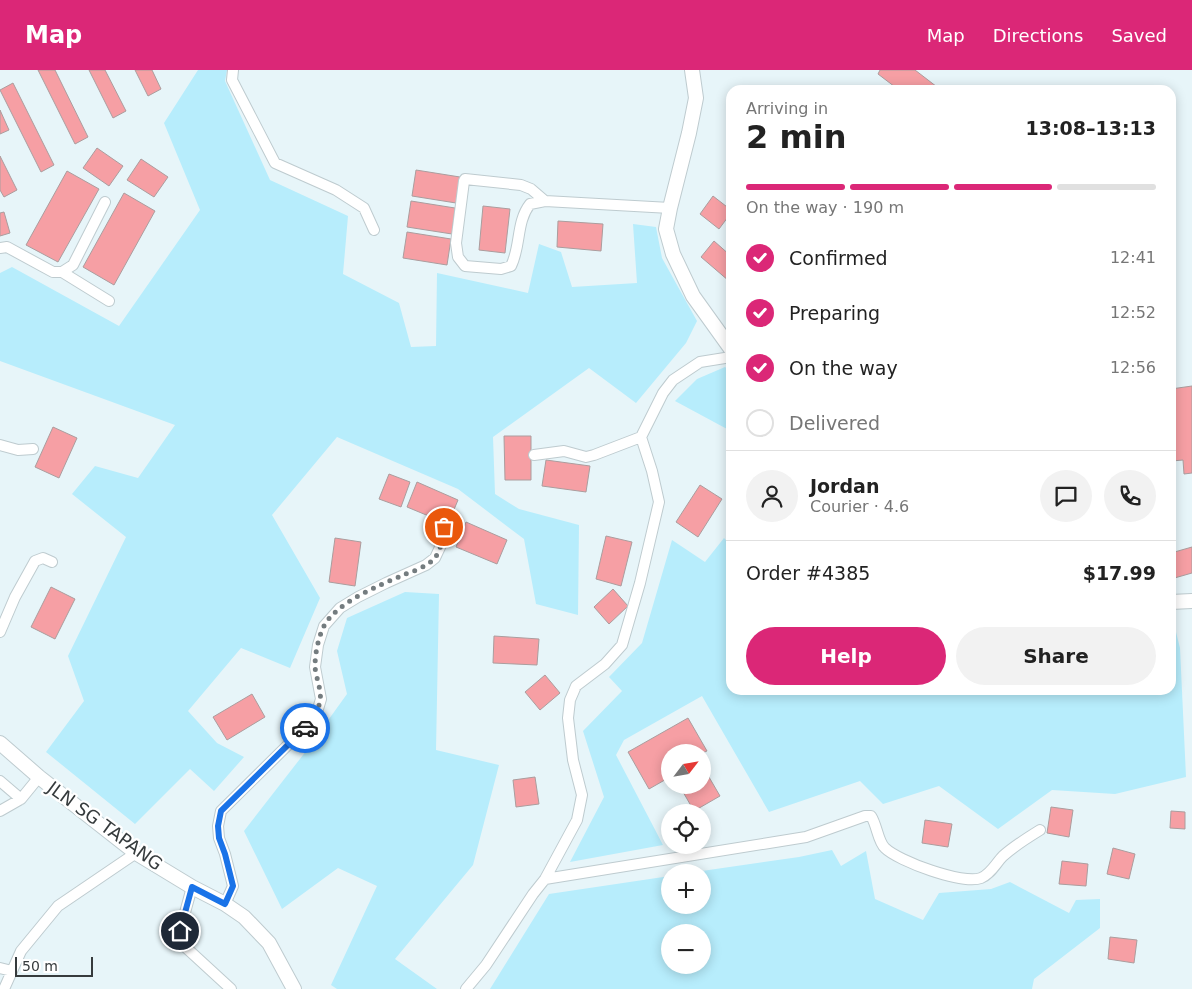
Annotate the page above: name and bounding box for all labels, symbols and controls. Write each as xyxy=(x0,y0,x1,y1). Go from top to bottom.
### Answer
text: Map xyxy=(25,21,82,49)
text: Map xyxy=(927,25,965,46)
text: Directions xyxy=(993,25,1083,46)
text: Saved xyxy=(1111,25,1167,46)
text: Arriving in xyxy=(746,99,828,118)
text: 13:08–13:13 xyxy=(1026,117,1156,139)
text: 2 min xyxy=(746,118,847,156)
text: On the way · 190 m xyxy=(746,198,904,217)
icon: check xyxy=(746,244,774,272)
text: Confirmed xyxy=(789,247,888,269)
text: 12:41 xyxy=(1110,248,1156,267)
icon: check xyxy=(746,299,774,327)
text: Preparing xyxy=(789,302,880,324)
text: 12:52 xyxy=(1110,303,1156,322)
icon: check xyxy=(746,354,774,382)
text: On the way xyxy=(789,357,898,379)
text: 12:56 xyxy=(1110,358,1156,377)
text: Delivered xyxy=(789,412,880,434)
button: person xyxy=(746,470,798,522)
button: chat xyxy=(1040,470,1092,522)
button: phone xyxy=(1104,470,1156,522)
text: Jordan xyxy=(810,475,879,497)
text: Courier · 4.6 xyxy=(810,497,909,516)
pin xyxy=(423,506,465,548)
icon: bag xyxy=(430,513,458,541)
text: Order #4385 xyxy=(746,562,870,584)
text: $17.99 xyxy=(1083,562,1156,584)
button: Help xyxy=(746,627,946,685)
button: Share xyxy=(956,627,1156,685)
courier xyxy=(280,703,330,753)
icon: car xyxy=(291,714,319,742)
north arrow xyxy=(661,744,711,794)
map controls xyxy=(661,744,711,974)
street label: JLN SG TAPANG xyxy=(43,776,167,874)
button: locate xyxy=(661,804,711,854)
button: + xyxy=(661,864,711,914)
pin xyxy=(159,910,201,952)
icon: home xyxy=(166,917,194,945)
button: − xyxy=(661,924,711,974)
scale bar xyxy=(15,954,92,977)
text: 50 m xyxy=(22,958,58,974)

